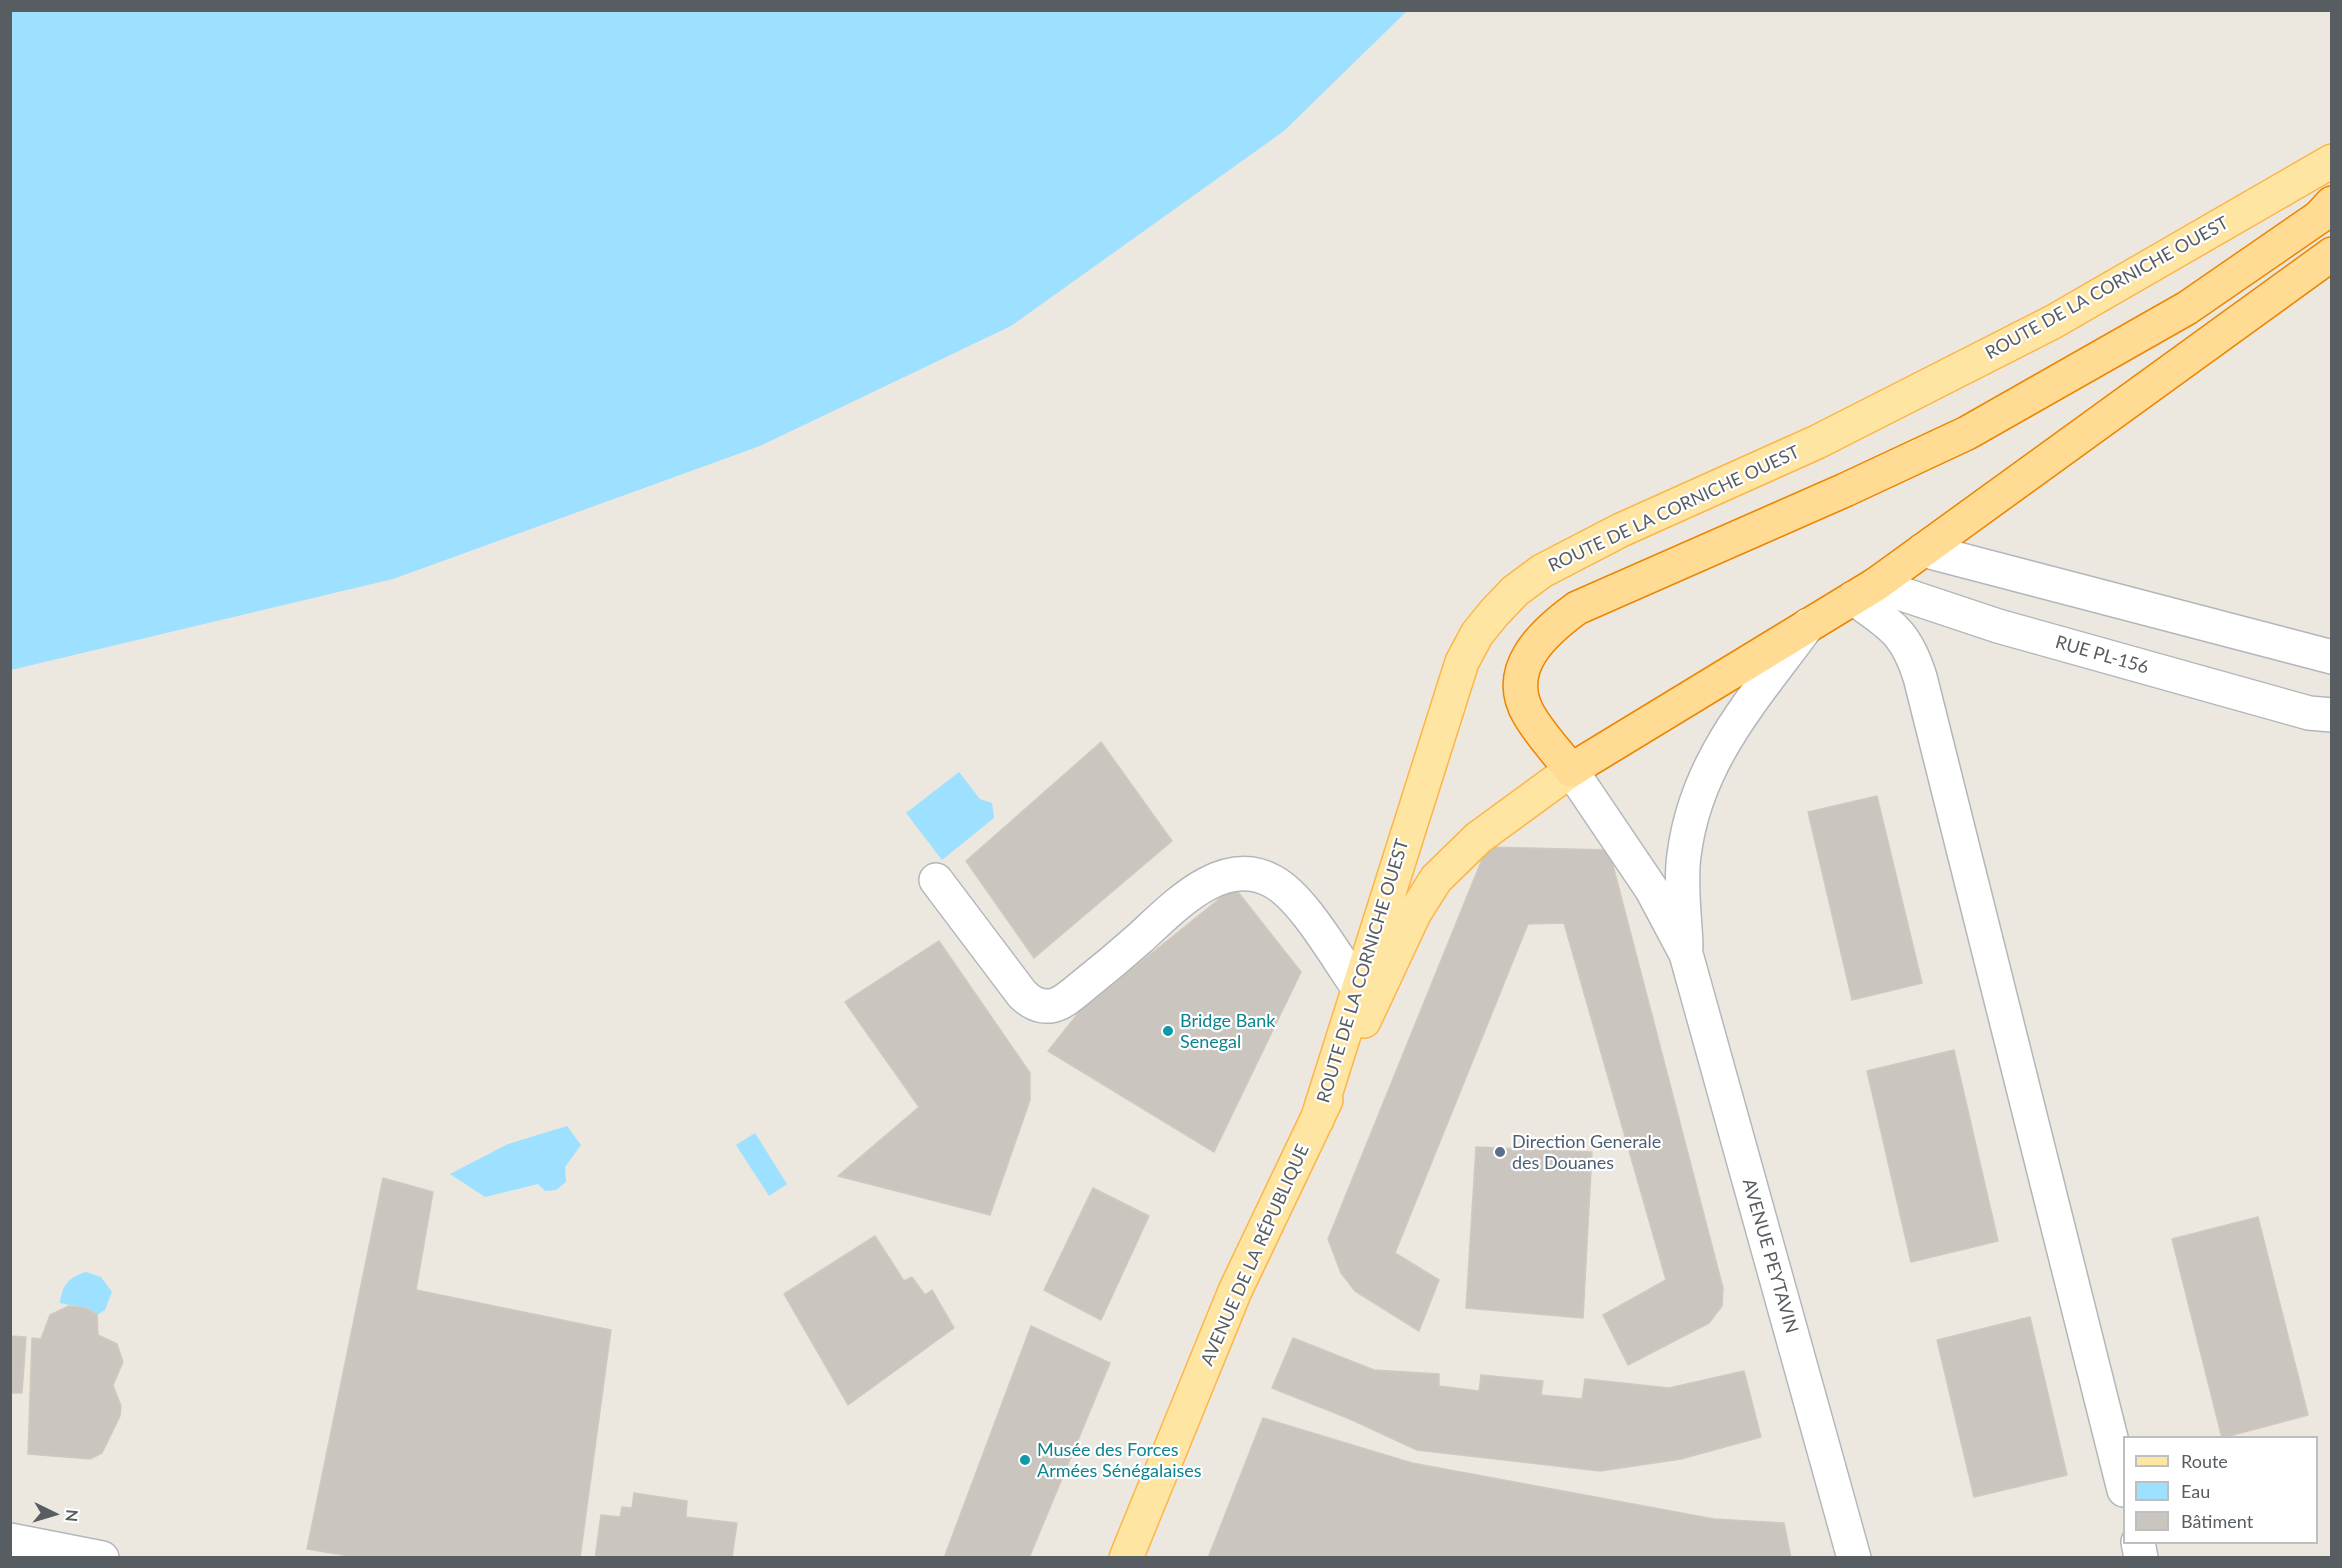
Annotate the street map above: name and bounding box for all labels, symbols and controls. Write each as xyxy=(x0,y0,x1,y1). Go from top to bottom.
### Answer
street label: ROUTE DE LA CORNICHE OUEST xyxy=(1982,212,2232,364)
street label: ROUTE DE LA CORNICHE OUEST xyxy=(1545,441,1803,577)
street label: RUE PL-156 xyxy=(2053,631,2151,679)
street label: ROUTE DE LA CORNICHE OUEST xyxy=(1313,837,1413,1105)
place label: Bridge Bank Senegal xyxy=(1180,1010,1275,1052)
marker: Bridge Bank Senegal xyxy=(1161,1024,1175,1038)
place label: Direction Generale des Douanes xyxy=(1512,1131,1661,1174)
street label: AVENUE DE LA RÉPUBLIQUE xyxy=(1196,1141,1314,1369)
marker: Direction Generale des Douanes xyxy=(1493,1145,1507,1159)
street label: AVENUE PEYTAVIN xyxy=(1738,1176,1802,1336)
legend xyxy=(2123,1436,2318,1544)
place label: Musée des Forces Armées Sénégalaises xyxy=(1037,1439,1202,1482)
text: Route xyxy=(2181,1450,2228,1472)
marker: Musée des Forces Armées Sénégalaises xyxy=(1018,1453,1032,1467)
text: Eau xyxy=(2181,1480,2210,1502)
north arrow xyxy=(24,1484,84,1544)
text: N xyxy=(62,1509,82,1523)
text: Bâtiment xyxy=(2181,1510,2253,1532)

